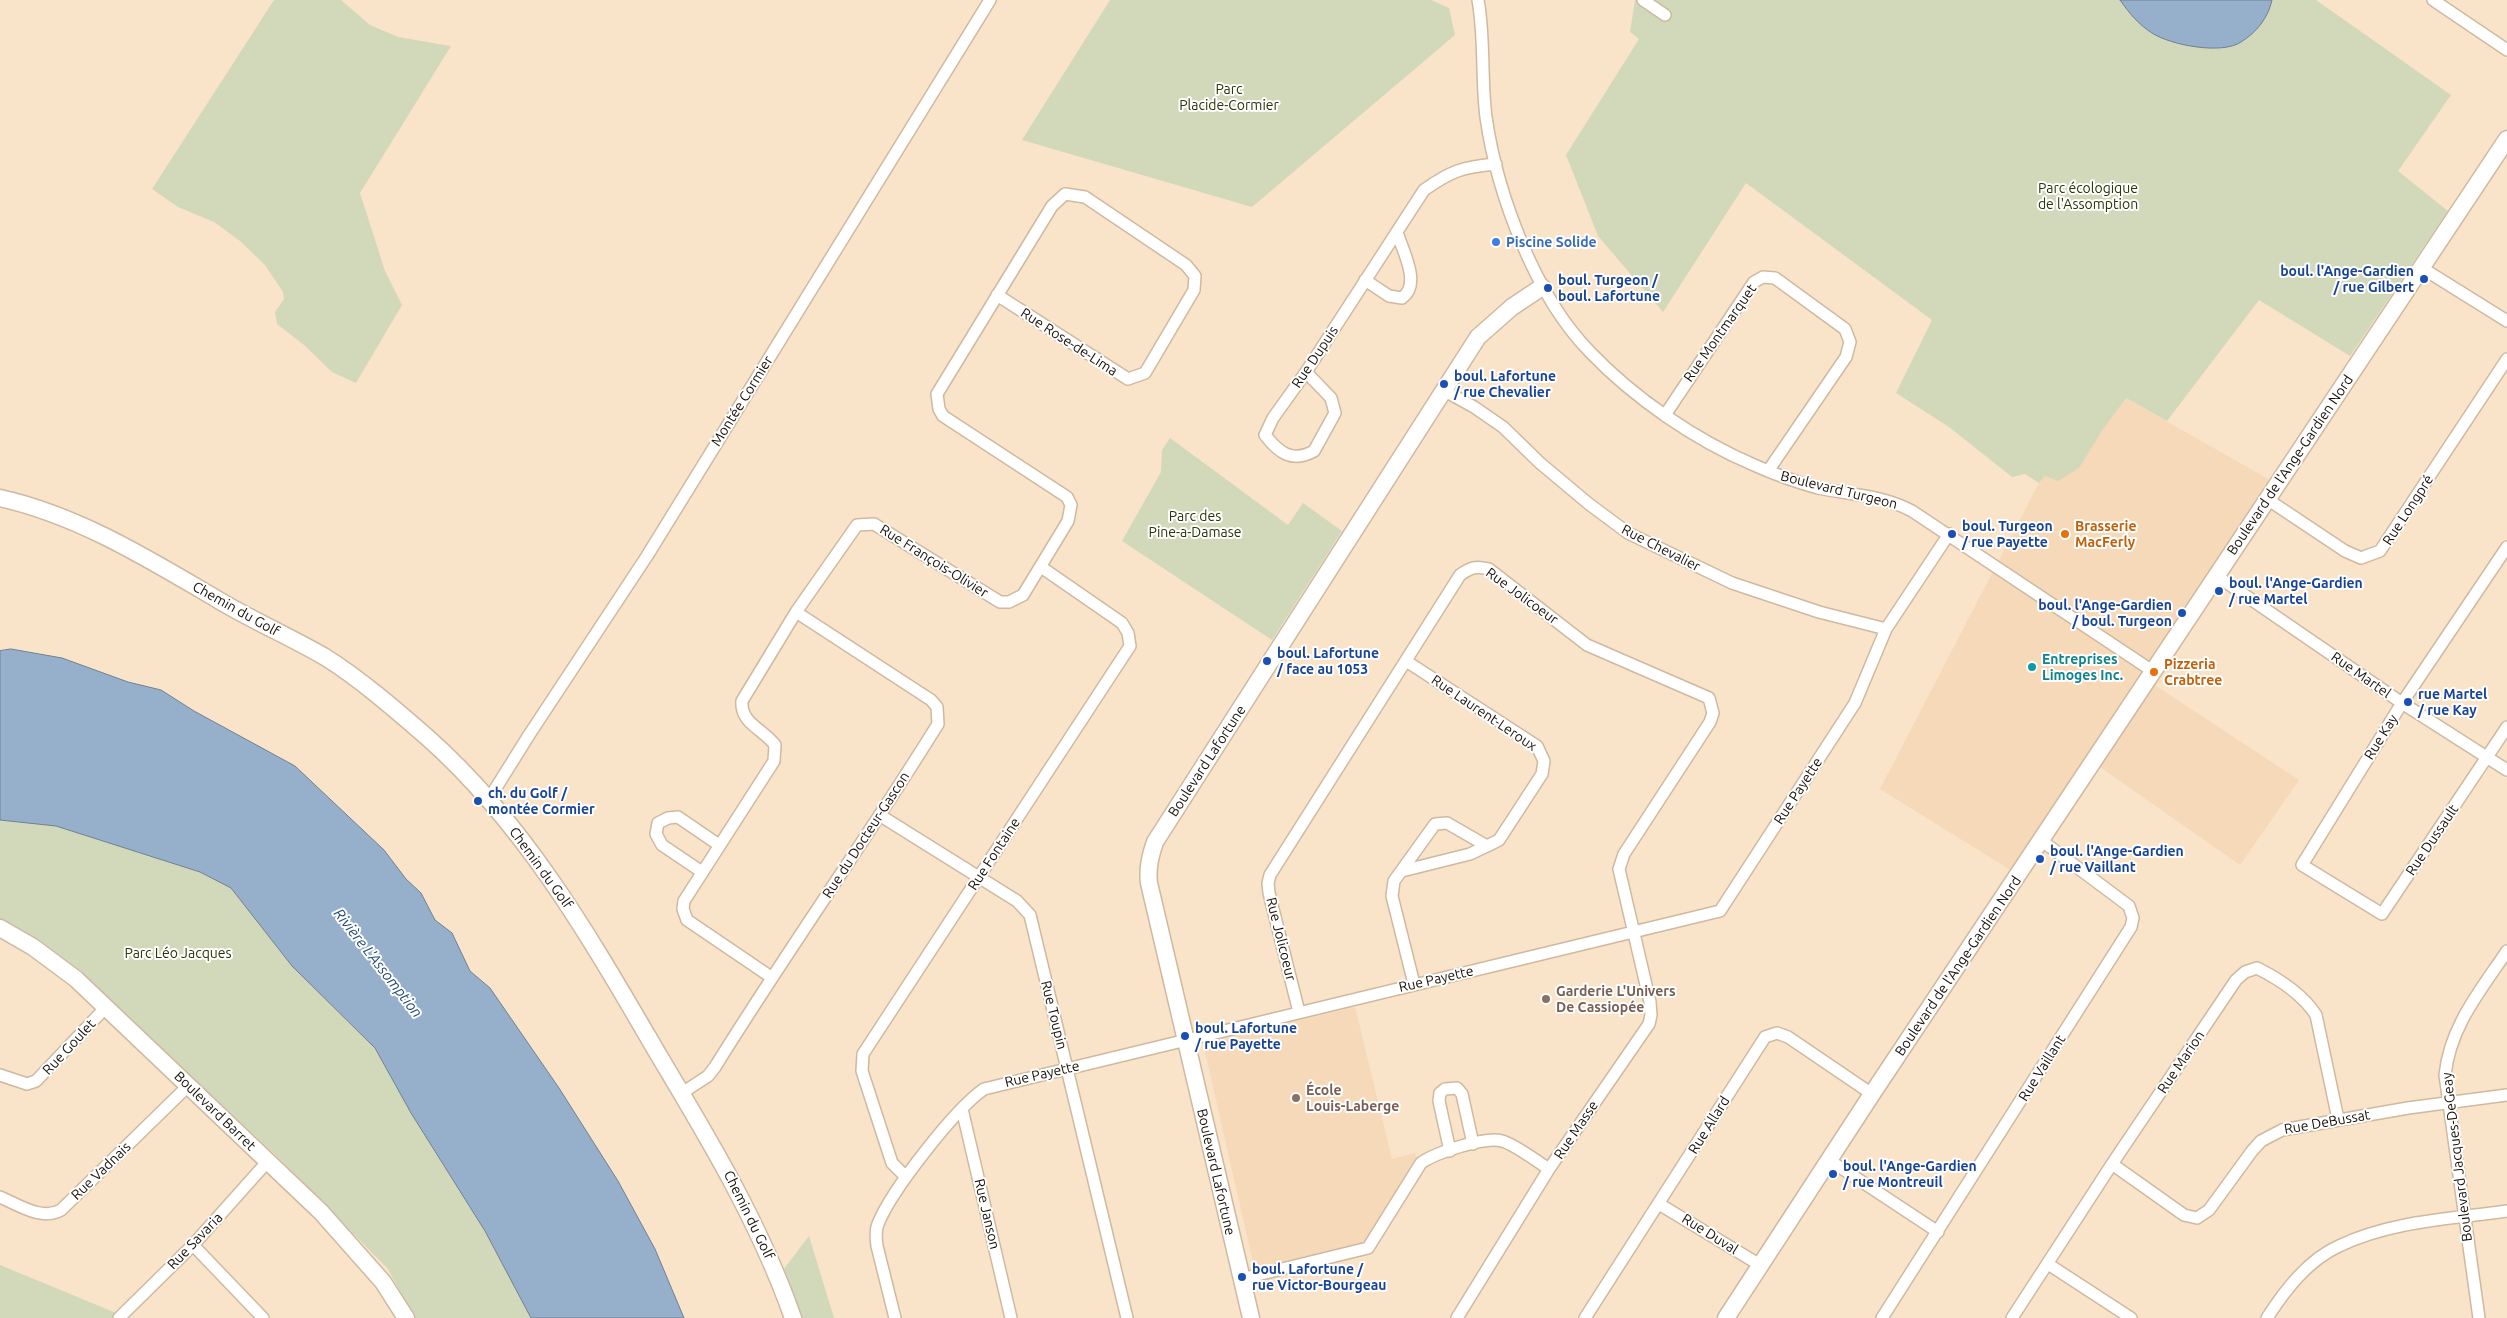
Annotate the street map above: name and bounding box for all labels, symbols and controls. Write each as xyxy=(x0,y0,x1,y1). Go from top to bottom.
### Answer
park label: Parc Placide-Cormier xyxy=(1179,81,1279,114)
park label: Parc écologique de l'Assomption xyxy=(2038,180,2138,212)
place label: Piscine Solide xyxy=(1506,234,1597,250)
marker: Piscine Solide xyxy=(1490,236,1502,248)
place label: boul. l'Ange-Gardien / rue Gilbert xyxy=(2280,263,2414,296)
place label: boul. Turgeon / boul. Lafortune xyxy=(1558,272,1660,304)
marker: boul. l'Ange-Gardien / rue Gilbert xyxy=(2418,273,2430,285)
street label: Rue Montmarquet xyxy=(1680,281,1760,385)
marker: boul. Turgeon / boul. Lafortune xyxy=(1542,282,1554,294)
street label: Rue Rose-de-Lima xyxy=(1017,304,1121,380)
street label: Rue Dupuis xyxy=(1288,323,1342,391)
street label: Montée Cormier xyxy=(708,353,776,449)
place label: boul. Lafortune / rue Chevalier xyxy=(1454,368,1556,401)
street label: Boulevard de l'Ange-Gardien Nord xyxy=(2223,372,2357,558)
marker: boul. Lafortune / rue Chevalier xyxy=(1438,378,1450,390)
street label: Boulevard Turgeon xyxy=(1779,467,1899,513)
street label: Rue Longpré xyxy=(2379,472,2437,548)
park label: Parc des Pine-a-Damase xyxy=(1149,508,1241,540)
place label: boul. Turgeon / rue Payette xyxy=(1962,518,2053,550)
place label: Brasserie MacFerly xyxy=(2075,518,2137,550)
street label: Rue François-Olivier xyxy=(877,521,991,601)
street label: Rue Chevalier xyxy=(1619,521,1703,575)
marker: boul. Turgeon / rue Payette xyxy=(1946,528,1958,540)
marker: Brasserie MacFerly xyxy=(2059,528,2071,540)
street label: Rue Jolicoeur xyxy=(1482,564,1562,628)
place label: boul. l'Ange-Gardien / rue Martel xyxy=(2229,575,2363,608)
street label: Chemin du Golf xyxy=(190,578,282,640)
marker: boul. l'Ange-Gardien / rue Martel xyxy=(2213,585,2225,597)
place label: boul. l'Ange-Gardien / boul. Turgeon xyxy=(2038,597,2172,630)
marker: boul. l'Ange-Gardien / boul. Turgeon xyxy=(2176,607,2188,619)
place label: boul. Lafortune / face au 1053 xyxy=(1277,645,1379,678)
street label: Rue Martel xyxy=(2328,648,2394,702)
place label: Entreprises Limoges Inc. xyxy=(2042,651,2123,684)
marker: boul. Lafortune / face au 1053 xyxy=(1261,655,1273,667)
place label: Pizzeria Crabtree xyxy=(2164,656,2222,689)
marker: Entreprises Limoges Inc. xyxy=(2026,661,2038,673)
marker: Pizzeria Crabtree xyxy=(2148,666,2160,678)
street label: Rue Laurent-Leroux xyxy=(1428,671,1540,755)
place label: rue Martel / rue Kay xyxy=(2418,686,2487,719)
marker: rue Martel / rue Kay xyxy=(2402,696,2414,708)
street label: Boulevard Lafortune xyxy=(1165,702,1249,820)
street label: Rue Kay xyxy=(2361,711,2401,763)
street label: Rue Payette xyxy=(1770,754,1826,828)
street label: Rue du Docteur-Gascon xyxy=(819,769,913,901)
place label: ch. du Golf / montée Cormier xyxy=(488,785,595,818)
marker: ch. du Golf / montée Cormier xyxy=(472,795,484,807)
street label: Rue Dussault xyxy=(2402,801,2462,879)
street label: Rue Fontaine xyxy=(964,815,1024,893)
street label: Chemin du Golf xyxy=(506,824,576,912)
place label: boul. l'Ange-Gardien / rue Vaillant xyxy=(2050,843,2184,876)
marker: boul. l'Ange-Gardien / rue Vaillant xyxy=(2034,853,2046,865)
street label: Boulevard de l'Ange-Gardien Nord xyxy=(1891,873,2025,1059)
street label: Rue Jolicoeur xyxy=(1263,895,1299,983)
water label: Rivière L'Assomption xyxy=(330,905,426,1021)
park label: Parc Léo Jacques xyxy=(124,945,232,961)
street label: Rue Payette xyxy=(1397,962,1475,996)
street label: Rue Toupin xyxy=(1037,979,1071,1051)
place label: Garderie L'Univers De Cassiopée xyxy=(1556,983,1676,1016)
marker: Garderie L'Univers De Cassiopée xyxy=(1540,993,1552,1005)
street label: Rue Goulet xyxy=(39,1016,99,1078)
place label: boul. Lafortune / rue Payette xyxy=(1195,1020,1297,1052)
street label: Rue Marion xyxy=(2154,1027,2208,1097)
marker: boul. Lafortune / rue Payette xyxy=(1179,1030,1191,1042)
street label: Rue Vaillant xyxy=(2015,1032,2069,1104)
street label: Rue Payette xyxy=(1003,1057,1081,1091)
street label: Boulevard Barret xyxy=(171,1068,259,1154)
street label: Boulevard Jacques-DeGeay xyxy=(2438,1071,2476,1243)
place label: École Louis-Laberge xyxy=(1306,1082,1399,1114)
marker: École Louis-Laberge xyxy=(1290,1092,1302,1104)
street label: Rue Allard xyxy=(1685,1093,1733,1157)
street label: Rue Masse xyxy=(1550,1098,1602,1162)
street label: Rue DeBussat xyxy=(2283,1106,2371,1138)
street label: Boulevard Lafortune xyxy=(1193,1107,1239,1237)
street label: Rue Vadnais xyxy=(68,1138,134,1204)
place label: boul. l'Ange-Gardien / rue Montreuil xyxy=(1843,1158,1977,1190)
street label: Chemin du Golf xyxy=(720,1168,778,1262)
marker: boul. l'Ange-Gardien / rue Montreuil xyxy=(1827,1168,1839,1180)
street label: Rue Janson xyxy=(971,1177,1003,1251)
street label: Rue Savaria xyxy=(164,1209,226,1273)
street label: Rue Duval xyxy=(1679,1210,1741,1258)
place label: boul. Lafortune / rue Victor-Bourgeau xyxy=(1252,1261,1387,1294)
marker: boul. Lafortune / rue Victor-Bourgeau xyxy=(1236,1271,1248,1283)

